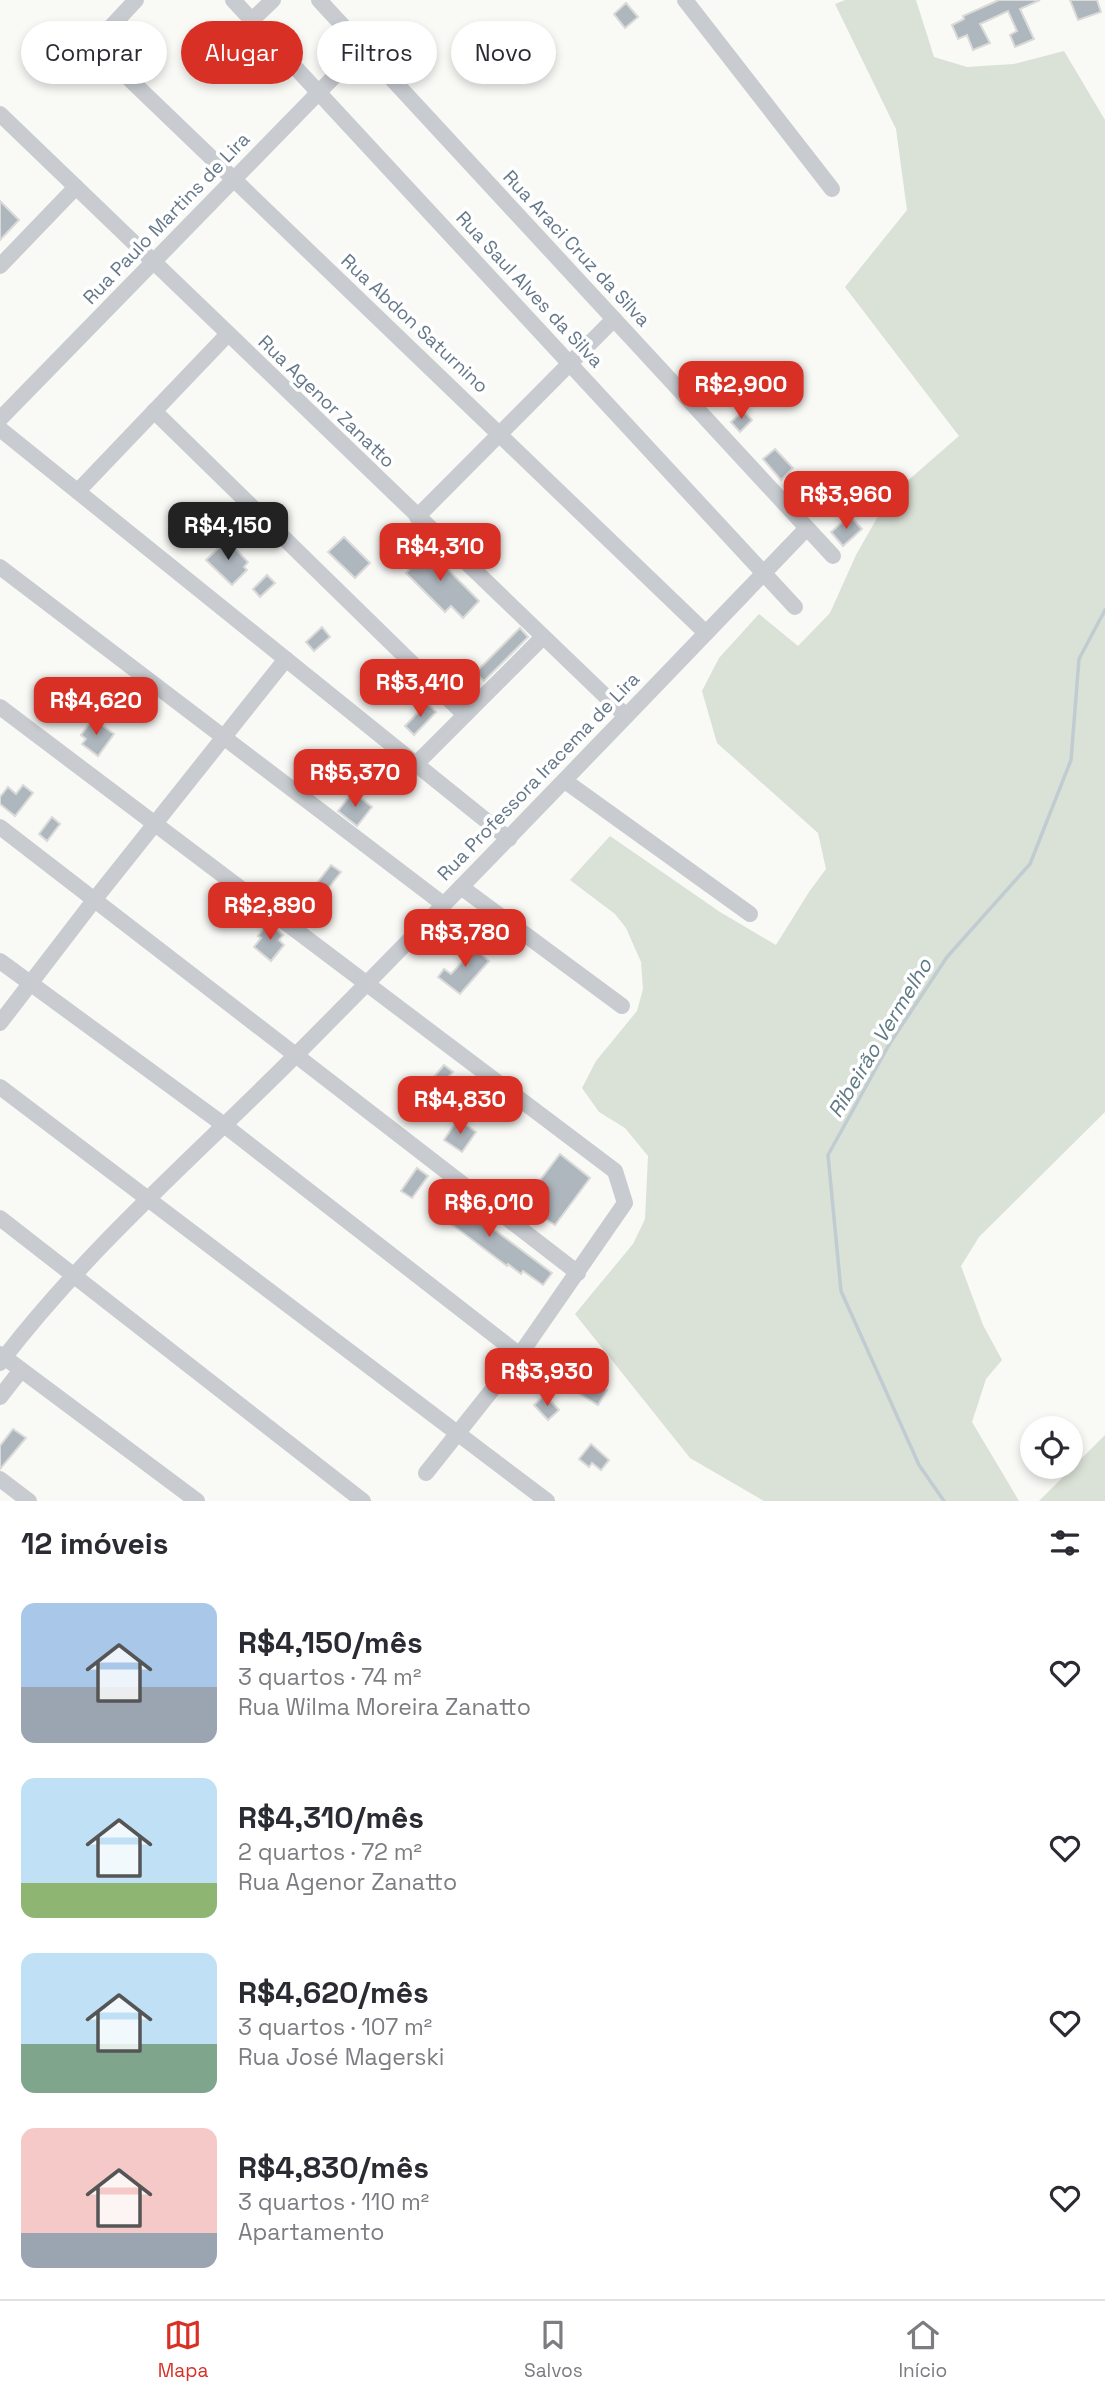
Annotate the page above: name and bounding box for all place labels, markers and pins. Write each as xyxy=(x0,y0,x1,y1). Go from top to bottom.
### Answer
pin: R$2,900 xyxy=(676,362,806,421)
pin: R$3,960 xyxy=(781,472,911,531)
pin: R$4,150 xyxy=(163,503,293,562)
pin: R$4,310 xyxy=(375,524,505,583)
pin: R$3,410 xyxy=(355,660,485,719)
pin: R$4,620 xyxy=(31,678,161,737)
pin: R$5,370 xyxy=(290,750,420,809)
pin: R$2,890 xyxy=(205,883,335,942)
pin: R$3,780 xyxy=(400,909,530,969)
pin: R$4,830 xyxy=(395,1076,525,1136)
pin: R$6,010 xyxy=(424,1180,554,1239)
pin: R$3,930 xyxy=(482,1348,612,1408)

